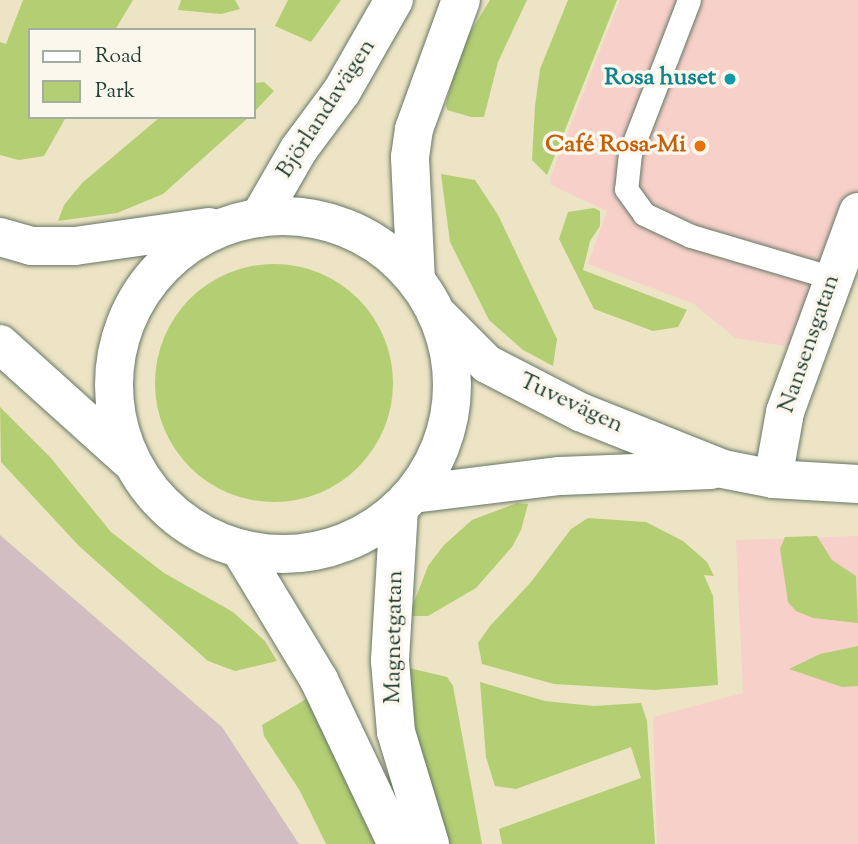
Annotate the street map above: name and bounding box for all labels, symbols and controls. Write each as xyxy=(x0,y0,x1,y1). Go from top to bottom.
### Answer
legend xyxy=(28,28,256,119)
street label: Björlandavägen xyxy=(271,34,383,184)
text: Road xyxy=(95,42,142,72)
place label: Rosa huset xyxy=(604,65,716,93)
marker: Rosa huset xyxy=(722,71,738,87)
text: Park xyxy=(95,77,135,107)
place label: Café Rosa-Mi xyxy=(545,132,686,160)
marker: Café Rosa-Mi xyxy=(692,138,708,154)
street label: Nansensgatan xyxy=(773,271,847,417)
street label: Tuvevägen xyxy=(514,367,628,441)
street label: Magnetgatan xyxy=(379,570,411,704)

